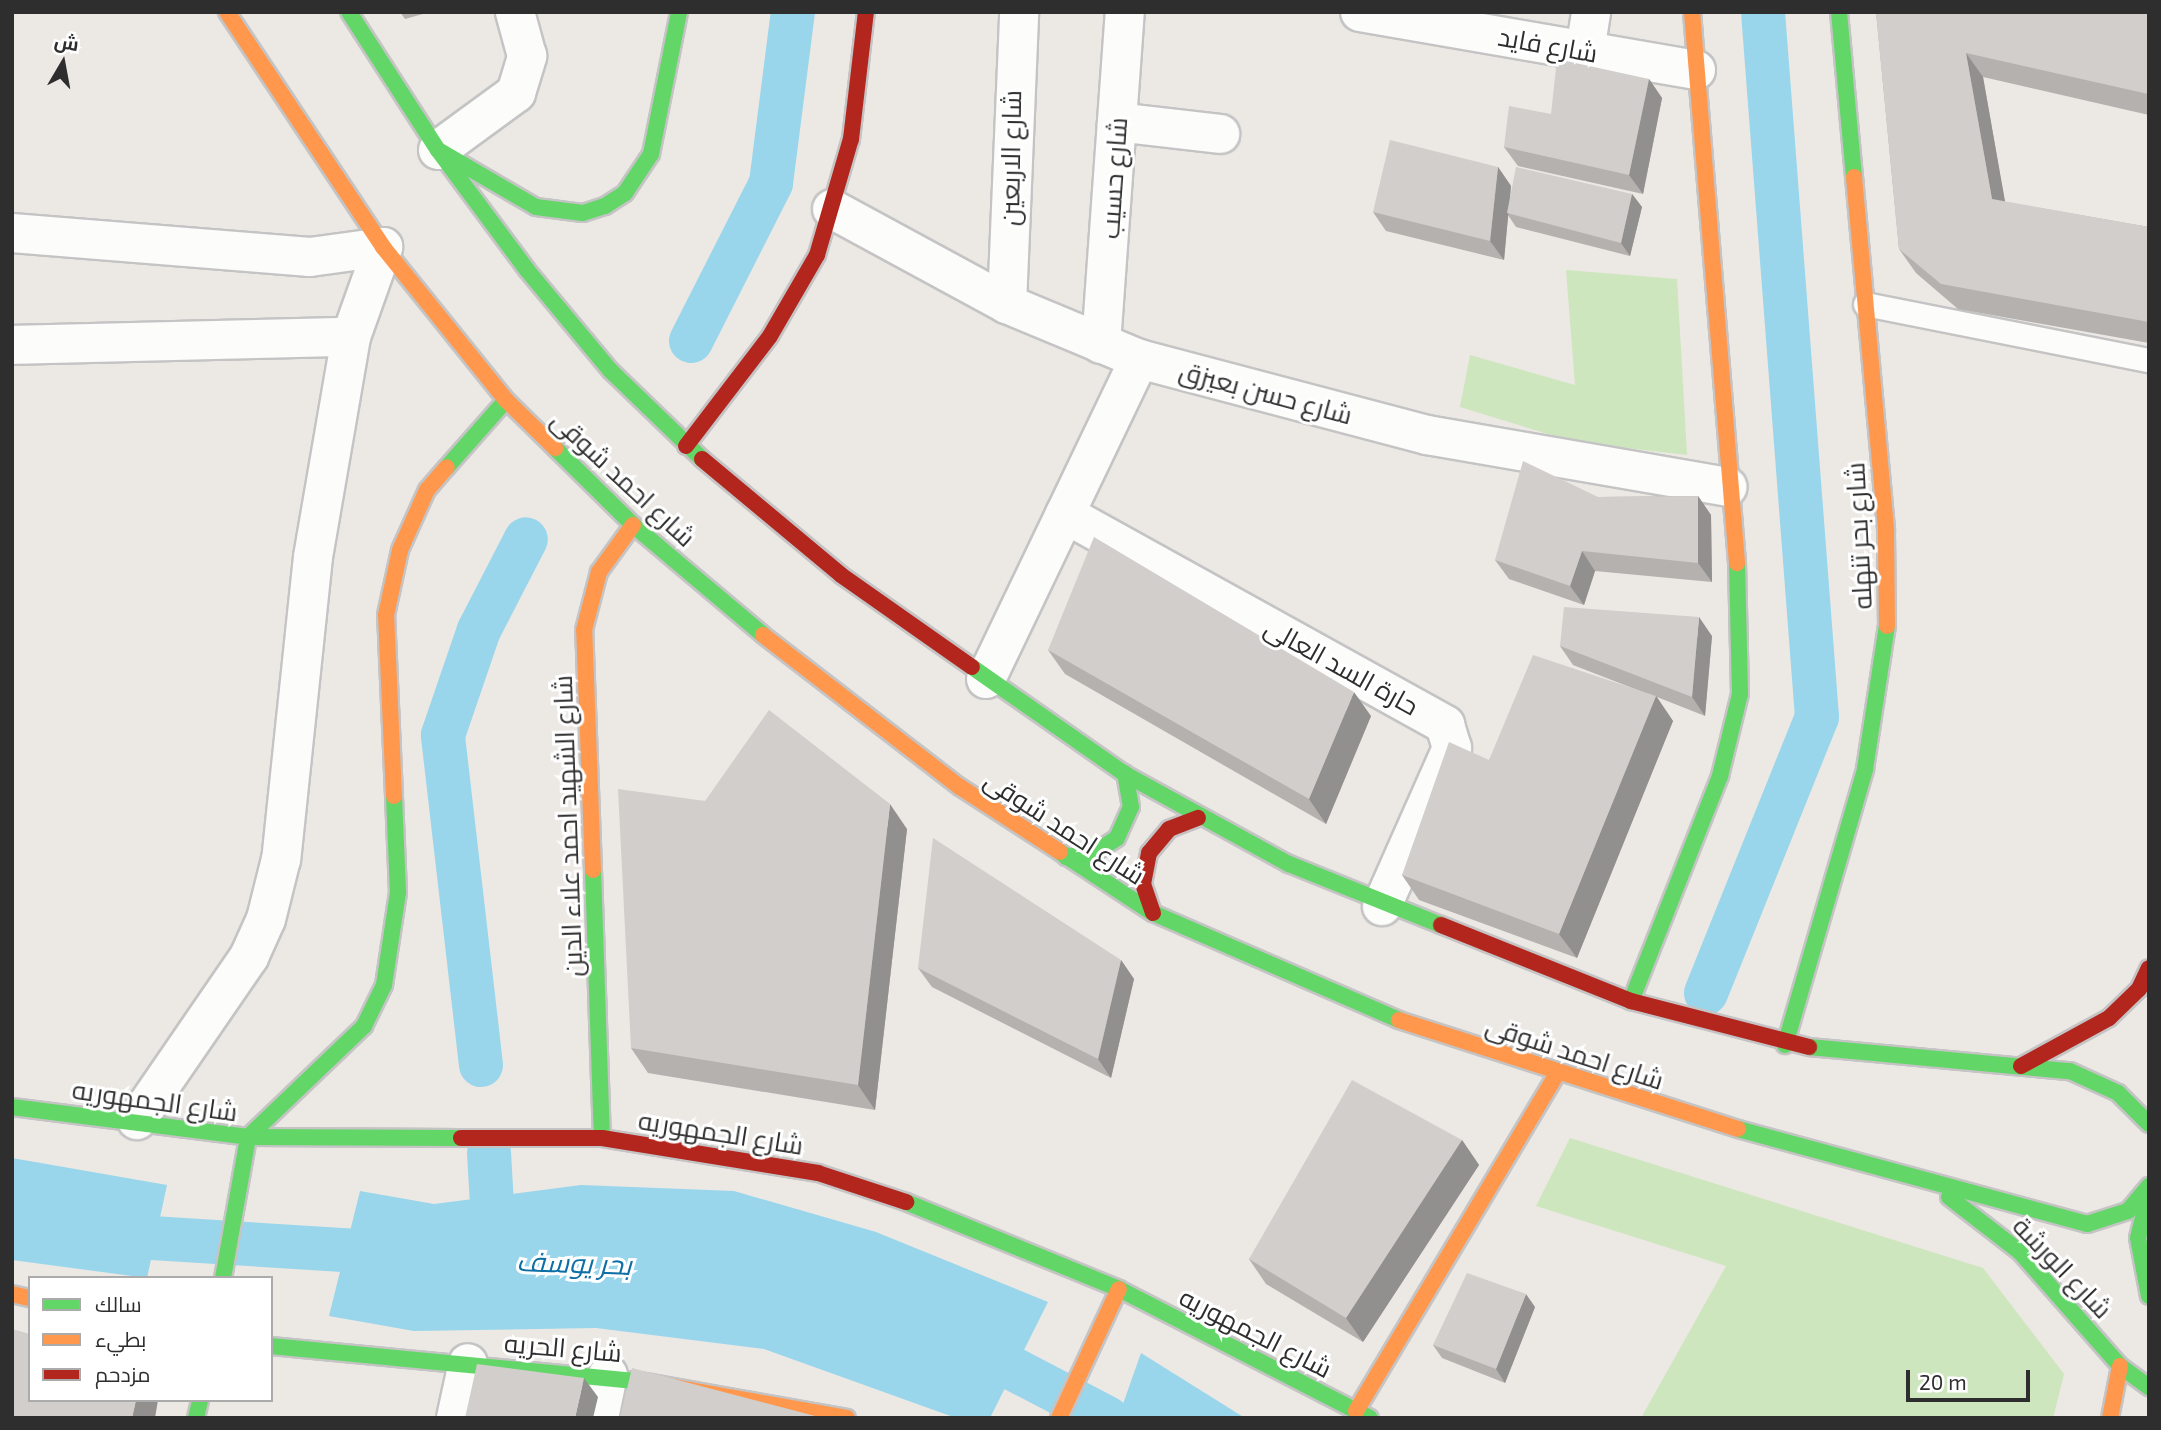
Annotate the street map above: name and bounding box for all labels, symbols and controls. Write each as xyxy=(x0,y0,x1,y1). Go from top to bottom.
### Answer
street label: شارع فايد xyxy=(1496,20,1600,68)
north arrow xyxy=(28,28,98,98)
text: ش xyxy=(53,28,81,55)
street label: شارع الاربعين xyxy=(993,90,1027,226)
street label: شارع حسيب xyxy=(1093,116,1133,240)
street label: شارع حسن بعيزق xyxy=(1176,354,1356,430)
street label: شارع احمد شوقى xyxy=(546,404,702,552)
street label: شارع بحر تنهله xyxy=(1839,462,1877,610)
street label: حارة السد العالى xyxy=(1260,611,1424,721)
street label: شارع الشهيد احمد علاء الدين xyxy=(546,675,588,977)
street label: شارع احمد شوقى xyxy=(979,764,1151,890)
street label: شارع احمد شوقى xyxy=(1482,1009,1668,1095)
street label: شارع الجمهوريه xyxy=(70,1073,240,1127)
street label: شارع الجمهوريه xyxy=(636,1104,806,1160)
street label: شارع الورشة xyxy=(2007,1210,2119,1324)
water label: بحر يوسف xyxy=(516,1243,632,1281)
legend xyxy=(28,1276,273,1402)
street label: شارع الجمهوريه xyxy=(1175,1280,1337,1384)
text: سالك xyxy=(95,1291,142,1316)
text: بطيء xyxy=(95,1326,146,1351)
street label: شارع الحريه xyxy=(503,1326,623,1368)
scale bar xyxy=(1909,1356,2033,1400)
text: مزدحم xyxy=(95,1361,150,1386)
text: 20 m xyxy=(1919,1369,1967,1394)

